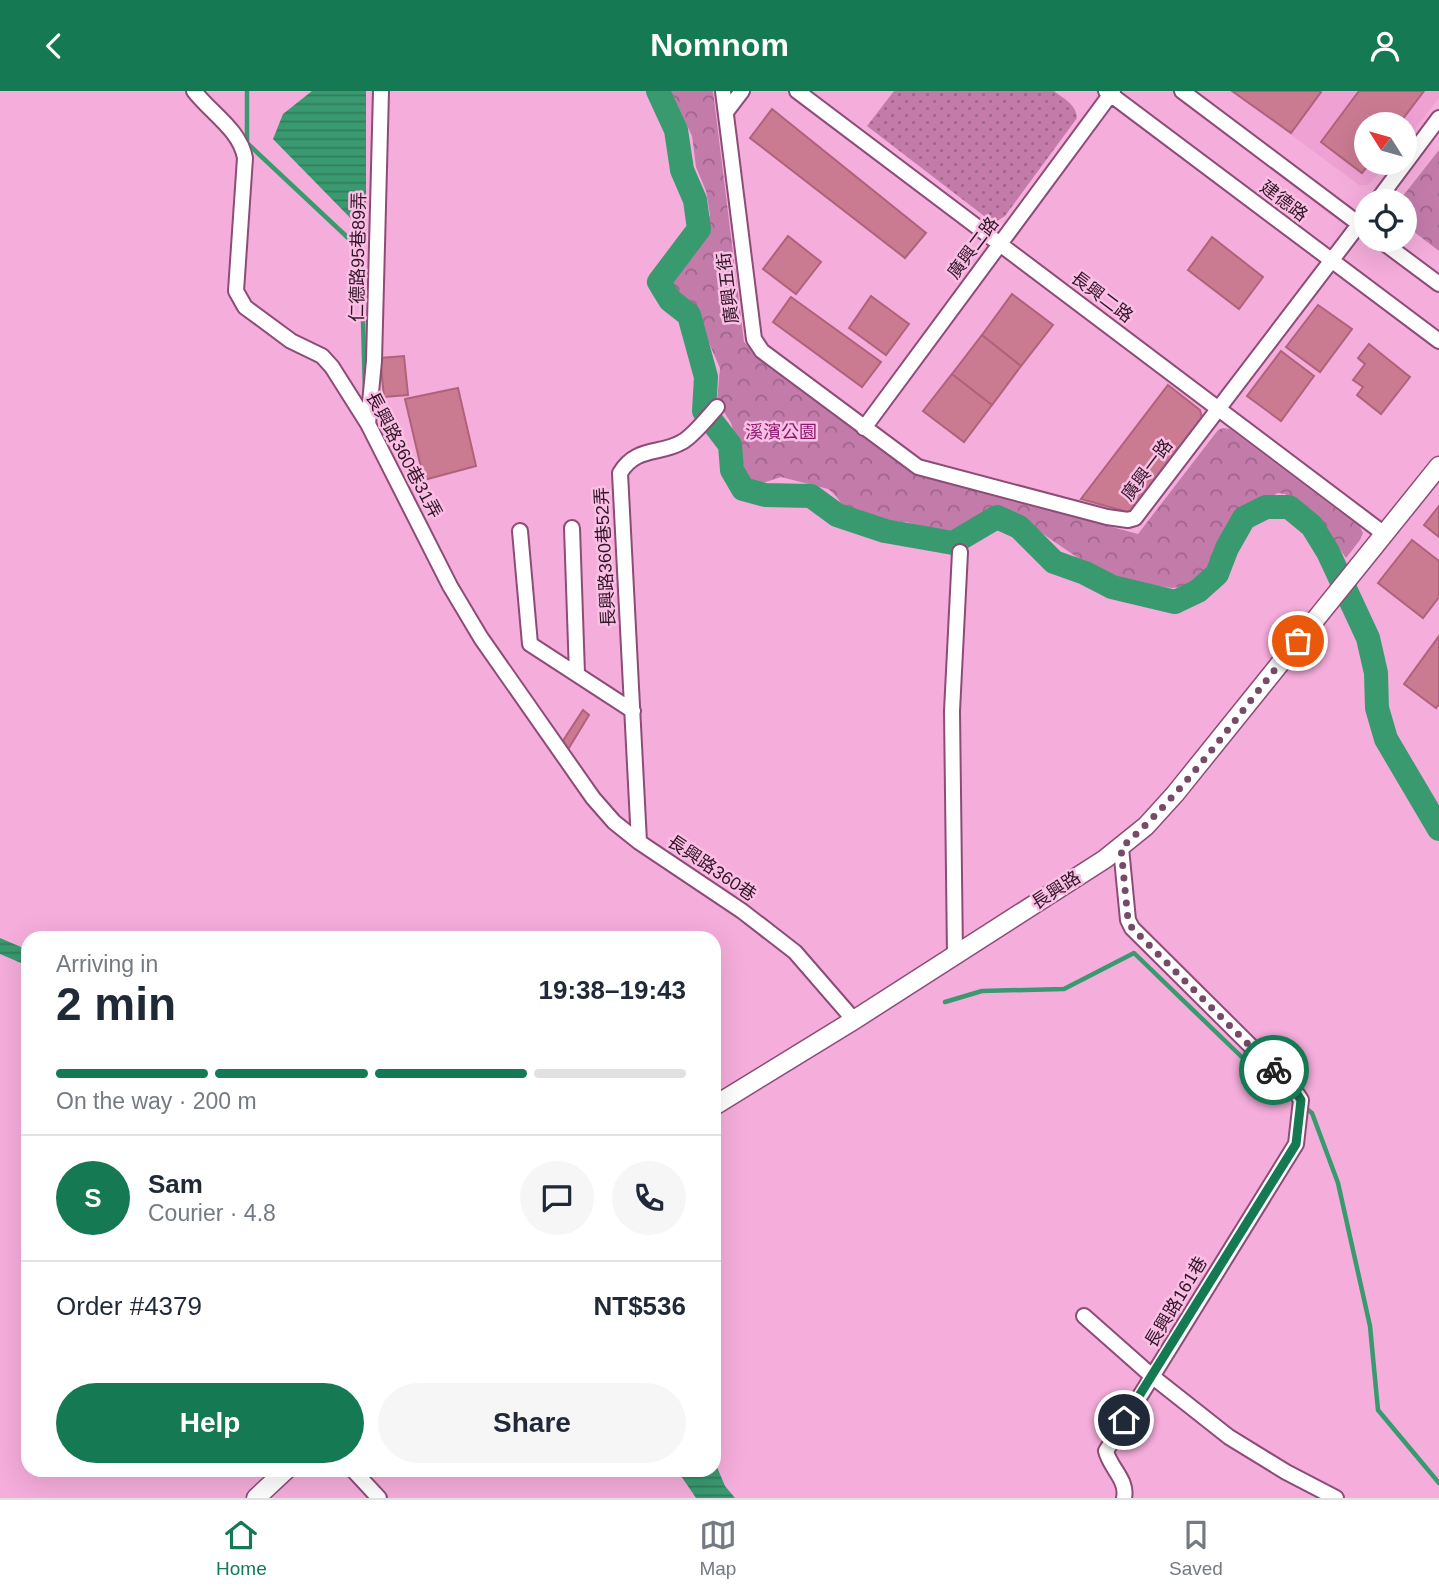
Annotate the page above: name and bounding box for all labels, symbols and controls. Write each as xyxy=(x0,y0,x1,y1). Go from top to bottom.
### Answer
icon: back xyxy=(35,27,73,65)
text: Nomnom xyxy=(650,27,789,63)
icon: person xyxy=(1366,27,1404,65)
north arrow xyxy=(1354,112,1418,175)
map controls xyxy=(1354,112,1417,252)
street label: 建德路 xyxy=(1256,177,1312,225)
button: locate xyxy=(1354,189,1417,252)
street label: 仁德路95巷89弄 xyxy=(347,192,369,322)
street label: 廣興二路 xyxy=(943,213,1003,283)
street label: 廣興五街 xyxy=(714,251,742,325)
street label: 長興二路 xyxy=(1067,267,1137,327)
street label: 長興路360巷31弄 xyxy=(362,388,446,522)
park label: 溪濱公園 xyxy=(745,422,817,442)
street label: 廣興一路 xyxy=(1117,435,1177,505)
street label: 長興路360巷52弄 xyxy=(591,487,619,627)
pin xyxy=(1268,611,1328,671)
icon: bag xyxy=(1279,622,1317,660)
street label: 長興路360巷 xyxy=(664,831,760,905)
street label: 長興路 xyxy=(1028,867,1084,913)
text: Arriving in xyxy=(56,951,158,977)
text: 19:38–19:43 xyxy=(539,975,686,1005)
text: 2 min xyxy=(56,978,176,1030)
courier xyxy=(1239,1035,1309,1105)
icon: bike xyxy=(1255,1051,1293,1089)
text: On the way · 200 m xyxy=(56,1088,257,1114)
button: chat xyxy=(520,1161,594,1235)
button: phone xyxy=(612,1161,686,1235)
text: Sam xyxy=(148,1169,203,1199)
text: S xyxy=(84,1183,102,1213)
text: Courier · 4.8 xyxy=(148,1200,276,1226)
street label: 長興路161巷 xyxy=(1141,1253,1211,1351)
text: Order #4379 xyxy=(56,1291,202,1321)
text: NT$536 xyxy=(594,1291,686,1321)
button: Help xyxy=(56,1383,364,1463)
button: Share xyxy=(378,1383,686,1463)
pin xyxy=(1094,1390,1154,1450)
icon: home xyxy=(1105,1401,1143,1439)
tab: Home xyxy=(216,1516,267,1580)
tab: Map xyxy=(699,1516,737,1580)
tab: Saved xyxy=(1169,1516,1223,1580)

